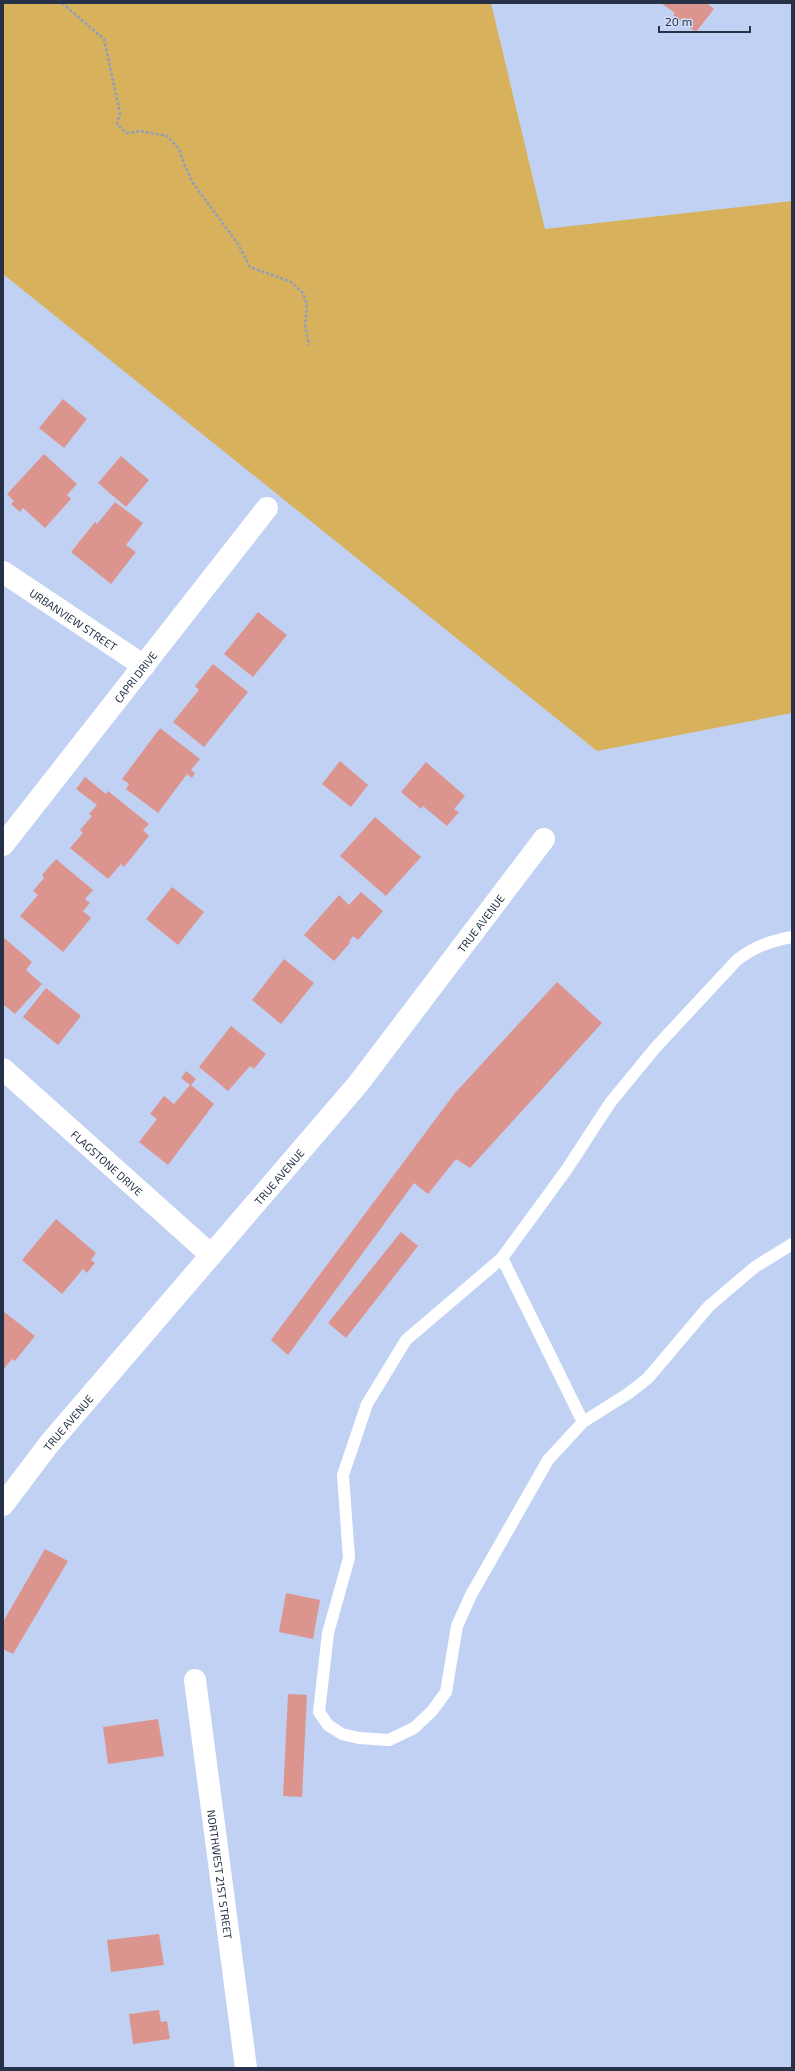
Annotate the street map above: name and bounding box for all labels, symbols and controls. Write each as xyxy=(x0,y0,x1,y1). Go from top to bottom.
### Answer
scale bar xyxy=(659,8,750,34)
text: 20 m xyxy=(665,14,692,28)
street label: URBANVIEW STREET xyxy=(28,585,120,653)
street label: CAPRI DRIVE xyxy=(111,648,159,705)
street label: TRUE AVENUE xyxy=(454,891,506,955)
street label: FLAGSTONE DRIVE xyxy=(69,1127,146,1198)
street label: TRUE AVENUE xyxy=(251,1146,306,1207)
street label: TRUE AVENUE xyxy=(40,1392,95,1453)
street label: NORTHWEST 21ST STREET xyxy=(206,1809,236,1940)

